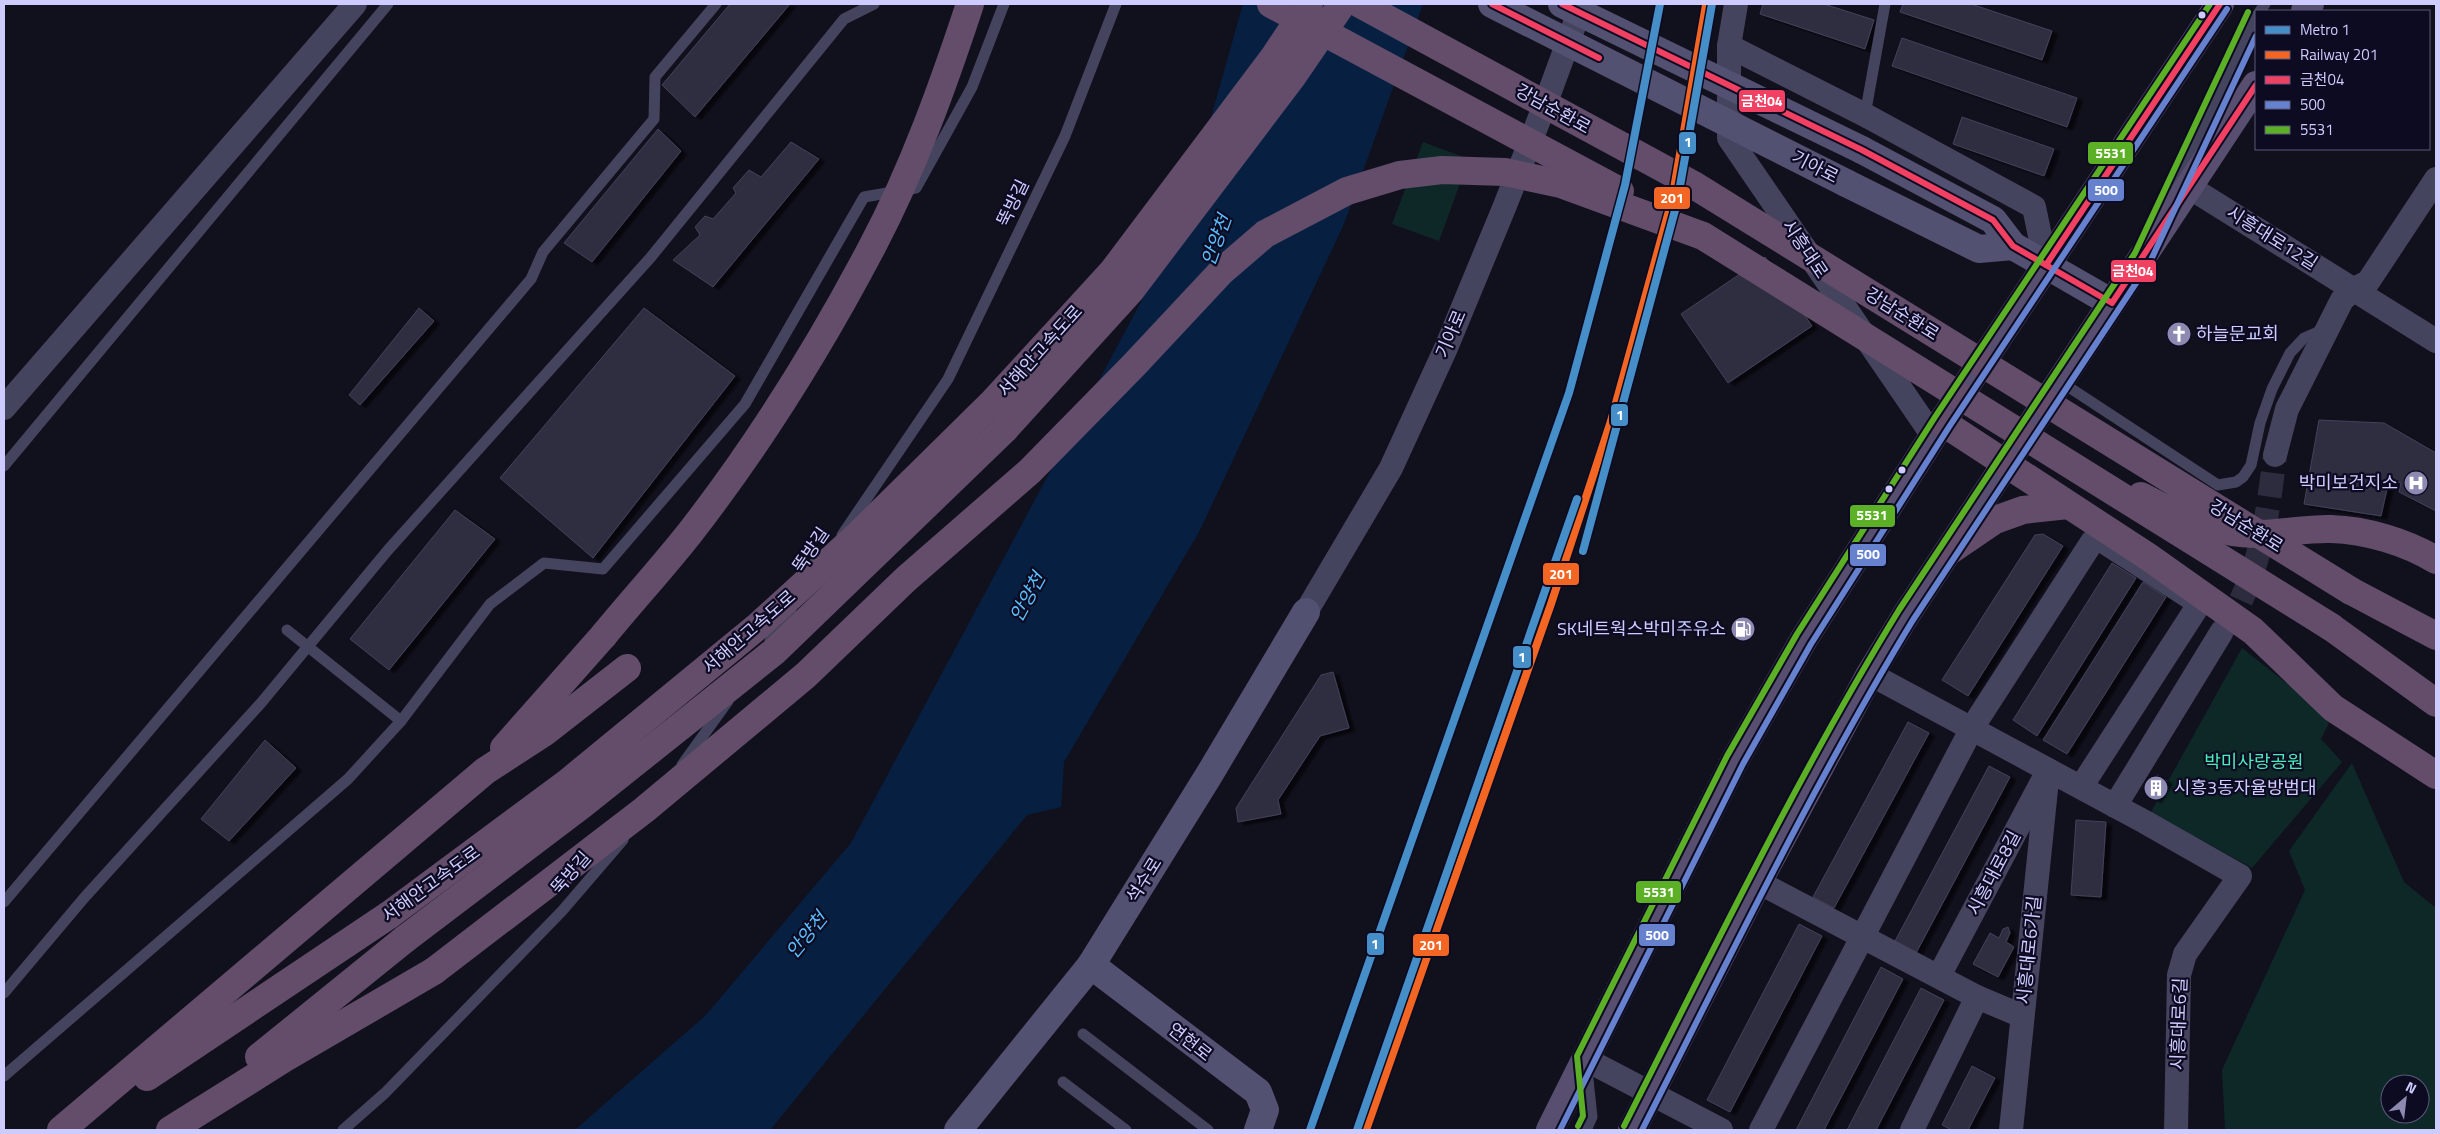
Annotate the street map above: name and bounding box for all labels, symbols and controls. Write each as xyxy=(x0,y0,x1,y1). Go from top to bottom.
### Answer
unlabelled marker xyxy=(2197,10,2207,20)
legend xyxy=(2255,10,2430,150)
text: Metro 1 xyxy=(2300,18,2350,41)
text: Railway 201 xyxy=(2300,43,2378,66)
text: 금천04 xyxy=(2300,68,2344,91)
street label: 강남순환로 xyxy=(1510,77,1596,140)
line badge: 금천04 xyxy=(1738,89,1786,113)
text: 금천04 xyxy=(1741,90,1783,111)
text: 500 xyxy=(2300,93,2325,116)
text: 5531 xyxy=(2300,118,2334,141)
line badge: 1 xyxy=(1678,131,1697,155)
text: 1 xyxy=(1684,131,1692,152)
line badge: 5531 xyxy=(2087,141,2134,165)
text: 5531 xyxy=(2095,142,2127,163)
street label: 기아로 xyxy=(1787,143,1843,190)
street label: 뚝방길 xyxy=(990,175,1036,231)
line badge: 500 xyxy=(2087,178,2125,202)
text: 500 xyxy=(2094,179,2118,200)
line badge: 201 xyxy=(1653,186,1691,210)
text: 201 xyxy=(1660,187,1684,208)
street label: 시흥대로12길 xyxy=(2221,199,2323,276)
water label: 안양천 xyxy=(1193,209,1239,269)
street label: 시흥대로 xyxy=(1776,214,1835,284)
line badge: 금천04 xyxy=(2110,259,2157,283)
text: 금천04 xyxy=(2112,260,2154,281)
street label: 강남순환로 xyxy=(1860,280,1945,347)
street label: 서해안고속도로 xyxy=(991,299,1088,403)
street label: 기아로 xyxy=(1428,306,1473,362)
place label: 하늘문교회 xyxy=(2196,320,2279,347)
church icon: 하늘문교회 xyxy=(2166,321,2192,347)
line badge: 1 xyxy=(1610,403,1629,427)
text: 1 xyxy=(1616,404,1624,425)
unlabelled marker xyxy=(1897,465,1907,475)
place label: 박미보건지소 xyxy=(2299,469,2398,496)
hospital icon: 박미보건지소 xyxy=(2403,470,2429,496)
unlabelled marker xyxy=(1884,484,1894,494)
street label: 강남순환로 xyxy=(2204,492,2289,559)
line badge: 5531 xyxy=(1849,504,1896,528)
text: 5531 xyxy=(1856,504,1888,525)
street label: 뚝방길 xyxy=(786,522,836,578)
line badge: 500 xyxy=(1849,543,1887,567)
text: 500 xyxy=(1856,543,1880,564)
line badge: 201 xyxy=(1542,562,1580,586)
text: 201 xyxy=(1549,563,1573,584)
water label: 안양천 xyxy=(1001,565,1053,627)
street label: 서해안고속도로 xyxy=(696,583,801,680)
place label: SK네트웍스박미주유소 xyxy=(1557,615,1726,642)
fuel station icon: SK네트웍스박미주유소 xyxy=(1730,616,1756,642)
line badge: 1 xyxy=(1512,645,1532,669)
text: 1 xyxy=(1518,646,1526,667)
park label: 박미사랑공원 xyxy=(2204,748,2304,775)
place label: 시흥3동자율방범대 xyxy=(2174,774,2317,801)
building icon: 시흥3동자율방범대 xyxy=(2143,775,2169,801)
street label: 시흥대로8길 xyxy=(1960,825,2027,920)
street label: 서해안고속도로 xyxy=(376,839,486,929)
street label: 뚝방길 xyxy=(544,845,597,900)
street label: 석수로 xyxy=(1119,852,1168,908)
line badge: 5531 xyxy=(1635,880,1682,904)
text: 5531 xyxy=(1643,881,1675,902)
street label: 시흥대로6가길 xyxy=(2009,894,2048,1006)
water label: 안양천 xyxy=(778,904,834,964)
line badge: 500 xyxy=(1638,923,1676,947)
text: 500 xyxy=(1645,924,1669,945)
line badge: 1 xyxy=(1366,932,1385,956)
text: 1 xyxy=(1371,933,1379,954)
line badge: 201 xyxy=(1412,933,1450,957)
text: 201 xyxy=(1419,934,1443,955)
street label: 시흥대로6길 xyxy=(2163,977,2194,1071)
street label: 연현로 xyxy=(1162,1016,1218,1068)
north arrow xyxy=(2380,1074,2430,1124)
text: N xyxy=(2402,1076,2421,1099)

